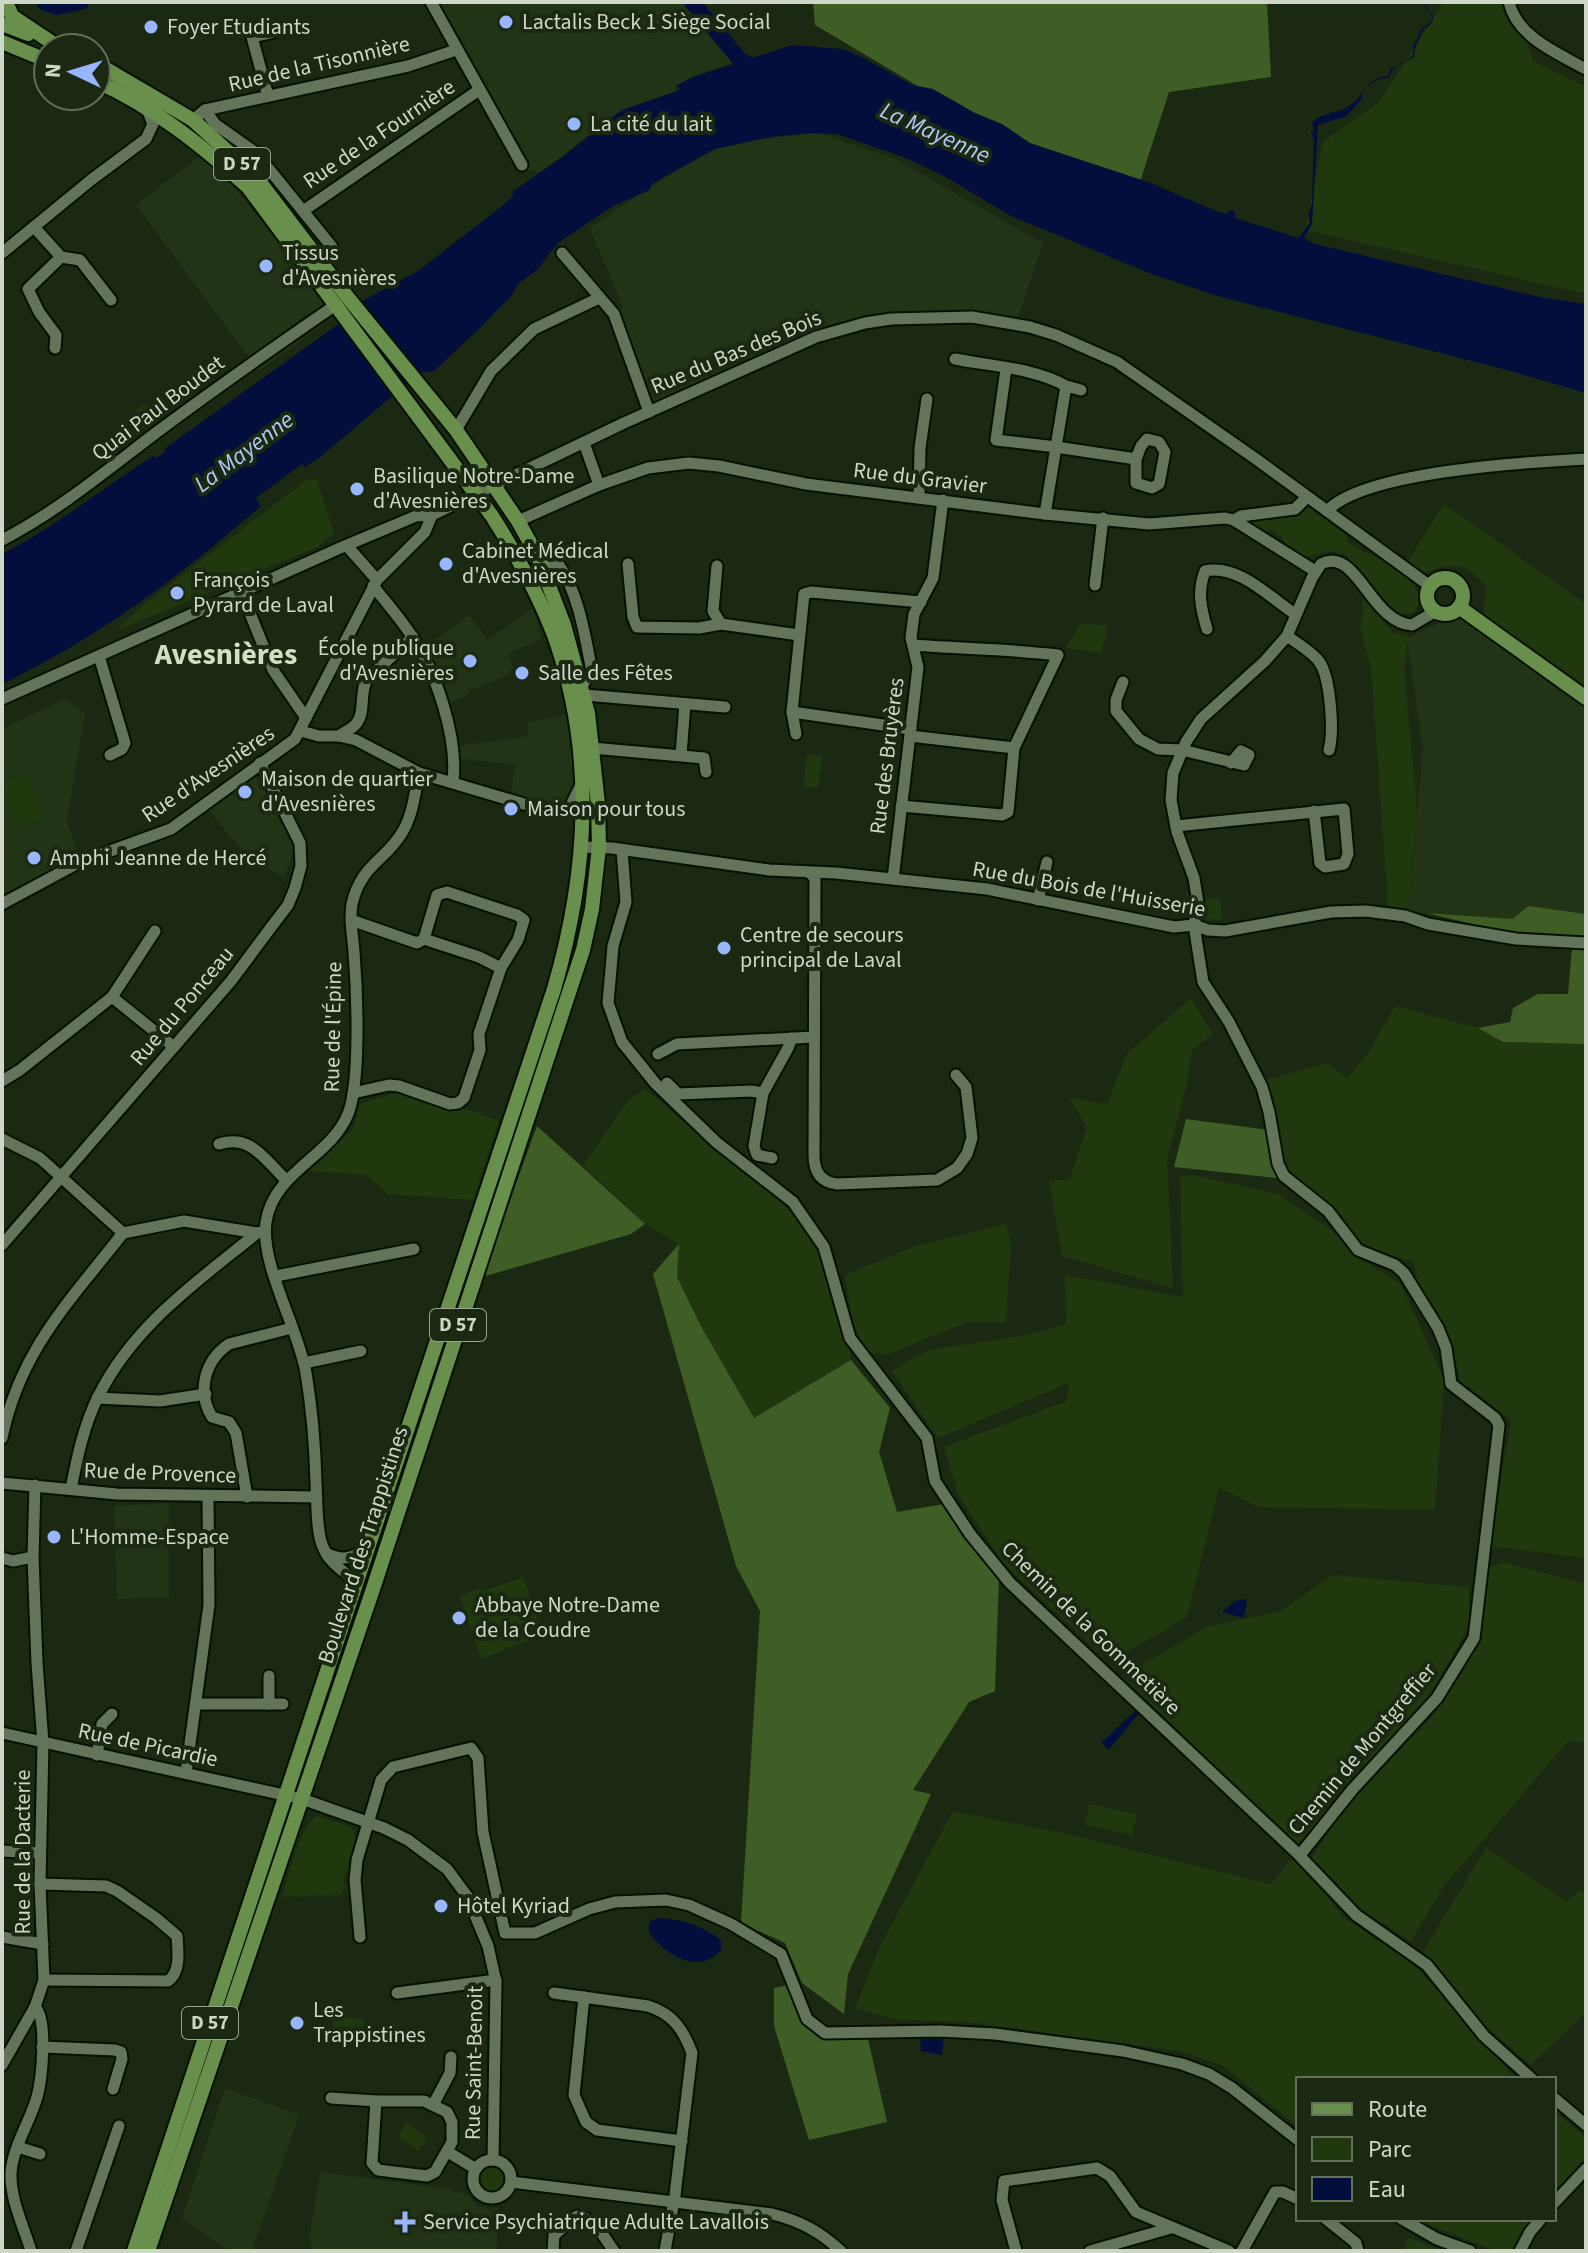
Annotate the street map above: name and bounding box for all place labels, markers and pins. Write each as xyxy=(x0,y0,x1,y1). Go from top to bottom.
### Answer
place label: Lactalis Beck 1 Siège Social xyxy=(522,6,771,38)
place label: Foyer Etudiants xyxy=(167,11,310,43)
marker: Lactalis Beck 1 Siège Social xyxy=(497,13,515,31)
marker: Foyer Etudiants xyxy=(142,18,160,36)
place label: La cité du lait xyxy=(590,108,713,140)
marker: La cité du lait xyxy=(565,115,583,133)
place label: Tissus d'Avesnières xyxy=(282,237,397,294)
marker: Tissus d'Avesnières xyxy=(257,257,275,275)
place label: Basilique Notre-Dame d'Avesnières xyxy=(373,460,575,517)
marker: Basilique Notre-Dame d'Avesnières xyxy=(348,480,366,498)
place label: Cabinet Médical d'Avesnières xyxy=(462,535,609,592)
marker: Cabinet Médical d'Avesnières xyxy=(437,555,455,573)
place label: François Pyrard de Laval xyxy=(193,564,334,621)
marker: François Pyrard de Laval xyxy=(168,584,186,602)
place label: École publique d'Avesnières xyxy=(318,632,454,689)
marker: École publique d'Avesnières xyxy=(461,652,479,670)
place label: Salle des Fêtes xyxy=(538,657,673,689)
marker: Salle des Fêtes xyxy=(513,664,531,682)
place label: Maison de quartier d'Avesnières xyxy=(261,763,433,820)
marker: Maison de quartier d'Avesnières xyxy=(236,783,254,801)
place label: Maison pour tous xyxy=(527,793,685,825)
marker: Maison pour tous xyxy=(502,800,520,818)
place label: Amphi Jeanne de Hercé xyxy=(50,842,267,874)
marker: Amphi Jeanne de Hercé xyxy=(25,849,43,867)
place label: Centre de secours principal de Laval xyxy=(740,919,904,976)
marker: Centre de secours principal de Laval xyxy=(715,939,733,957)
place label: L'Homme-Espace xyxy=(70,1521,229,1553)
marker: L'Homme-Espace xyxy=(45,1528,63,1546)
place label: Abbaye Notre-Dame de la Coudre xyxy=(475,1589,660,1646)
marker: Abbaye Notre-Dame de la Coudre xyxy=(450,1609,468,1627)
place label: Hôtel Kyriad xyxy=(457,1890,570,1922)
marker: Hôtel Kyriad xyxy=(432,1897,450,1915)
place label: Les Trappistines xyxy=(313,1994,426,2051)
marker: Les Trappistines xyxy=(288,2014,306,2032)
place label: Service Psychiatrique Adulte Lavallois xyxy=(423,2206,769,2238)
marker: Service Psychiatrique Adulte Lavallois xyxy=(394,2211,416,2233)

